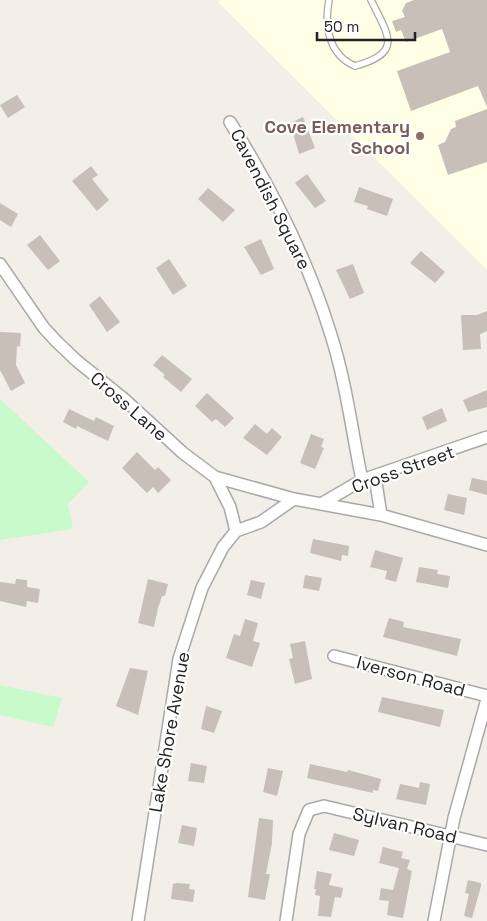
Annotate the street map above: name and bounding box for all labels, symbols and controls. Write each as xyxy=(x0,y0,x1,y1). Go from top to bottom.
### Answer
scale bar xyxy=(317,10,414,42)
text: 50 m xyxy=(324,17,359,36)
place label: Cove Elementary School xyxy=(265,115,410,159)
street label: Cavendish Square xyxy=(226,125,316,273)
marker: Cove Elementary School xyxy=(414,130,426,142)
street label: Cross Lane xyxy=(86,366,172,446)
street label: Cross Street xyxy=(348,440,458,498)
street label: Lake Shore Avenue xyxy=(144,650,194,814)
street label: Iverson Road xyxy=(354,650,468,702)
street label: Sylvan Road xyxy=(351,802,459,848)

